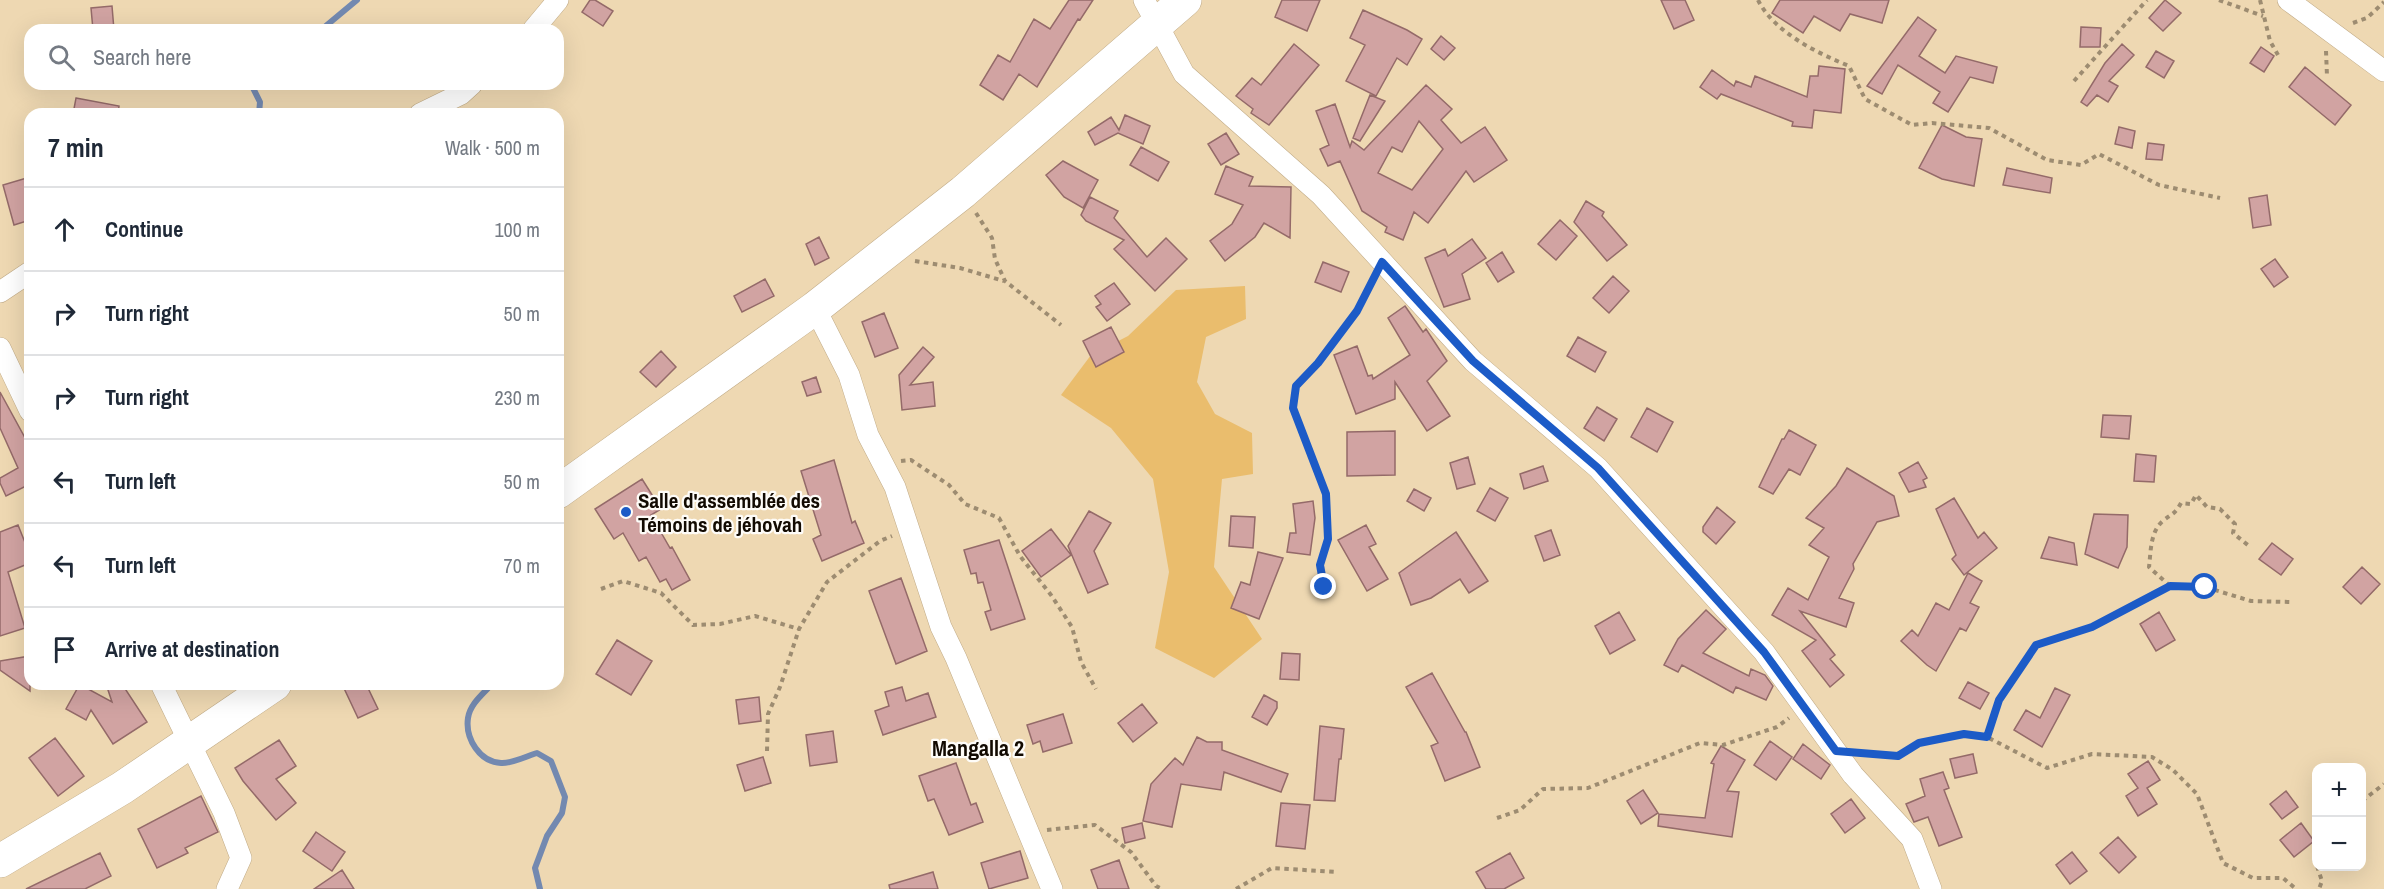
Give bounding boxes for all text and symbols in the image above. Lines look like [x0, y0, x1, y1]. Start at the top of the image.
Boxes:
search box [24, 24, 564, 90]
icon: search [45, 41, 78, 74]
text: Search here [93, 42, 191, 72]
text: 7 min [48, 130, 104, 165]
text: Walk · 500 m [445, 134, 540, 161]
icon: ahead [48, 213, 81, 246]
text: Continue [105, 214, 183, 244]
text: 100 m [494, 216, 540, 243]
icon: right [48, 297, 81, 330]
text: Turn right [105, 298, 189, 328]
text: 50 m [504, 300, 540, 327]
icon: right [48, 381, 81, 414]
text: Turn right [105, 382, 189, 412]
text: 230 m [494, 384, 540, 411]
icon: left [48, 465, 81, 498]
text: Turn left [105, 466, 176, 496]
text: 50 m [504, 468, 540, 495]
place label: Salle d'assemblée des Témoins de jéhovah [638, 486, 820, 539]
marker: Salle d'assemblée des Témoins de jéhovah [619, 505, 633, 519]
icon: left [48, 549, 81, 582]
text: Turn left [105, 550, 176, 580]
text: 70 m [504, 552, 540, 579]
route end [1310, 573, 1336, 599]
route start [2191, 573, 2217, 599]
icon: arrive [48, 633, 81, 666]
text: Arrive at destination [105, 634, 279, 664]
district label: Mangalla 2 [932, 733, 1024, 763]
map controls [2312, 763, 2366, 871]
button: + [2312, 763, 2366, 817]
button: − [2312, 817, 2366, 871]

